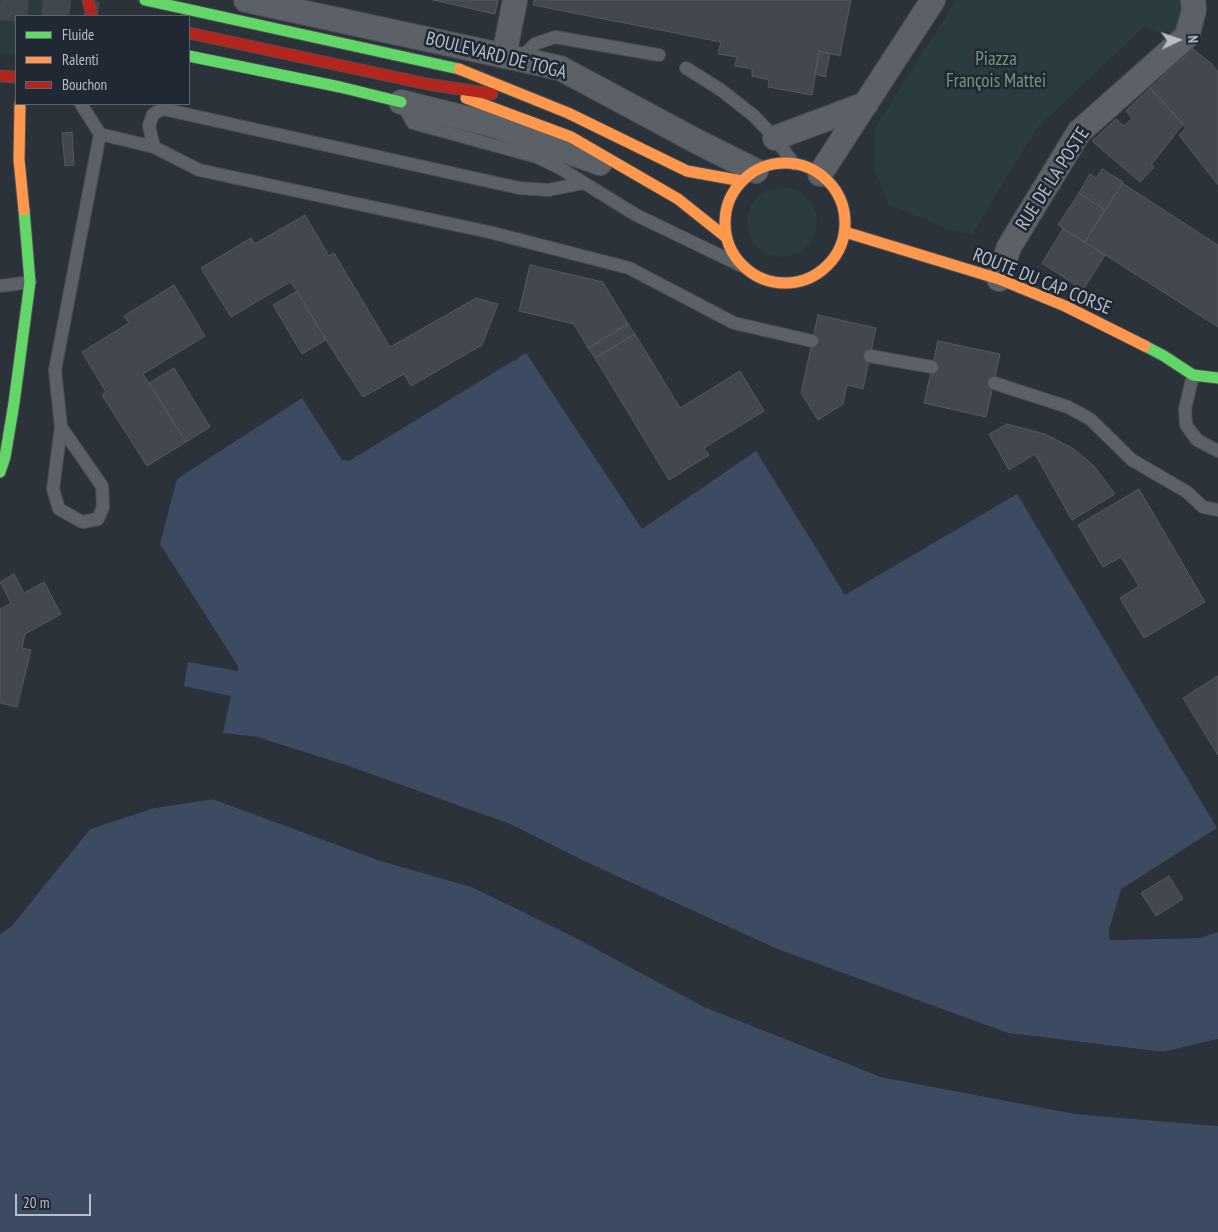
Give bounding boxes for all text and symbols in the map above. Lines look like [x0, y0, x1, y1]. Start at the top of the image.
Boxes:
legend [15, 15, 190, 105]
north arrow [1153, 15, 1203, 65]
text: Fluide [62, 25, 94, 44]
street label: BOULEVARD DE TOGA [423, 27, 569, 85]
text: N [1184, 35, 1202, 43]
park label: Piazza François Mattei [946, 49, 1046, 93]
text: Ralenti [62, 50, 99, 69]
text: Bouchon [62, 75, 107, 94]
street label: RUE DE LA POSTE [1011, 123, 1095, 235]
street label: ROUTE DU CAP CORSE [969, 244, 1115, 320]
scale bar [18, 1184, 94, 1216]
text: 20 m [23, 1193, 49, 1212]

